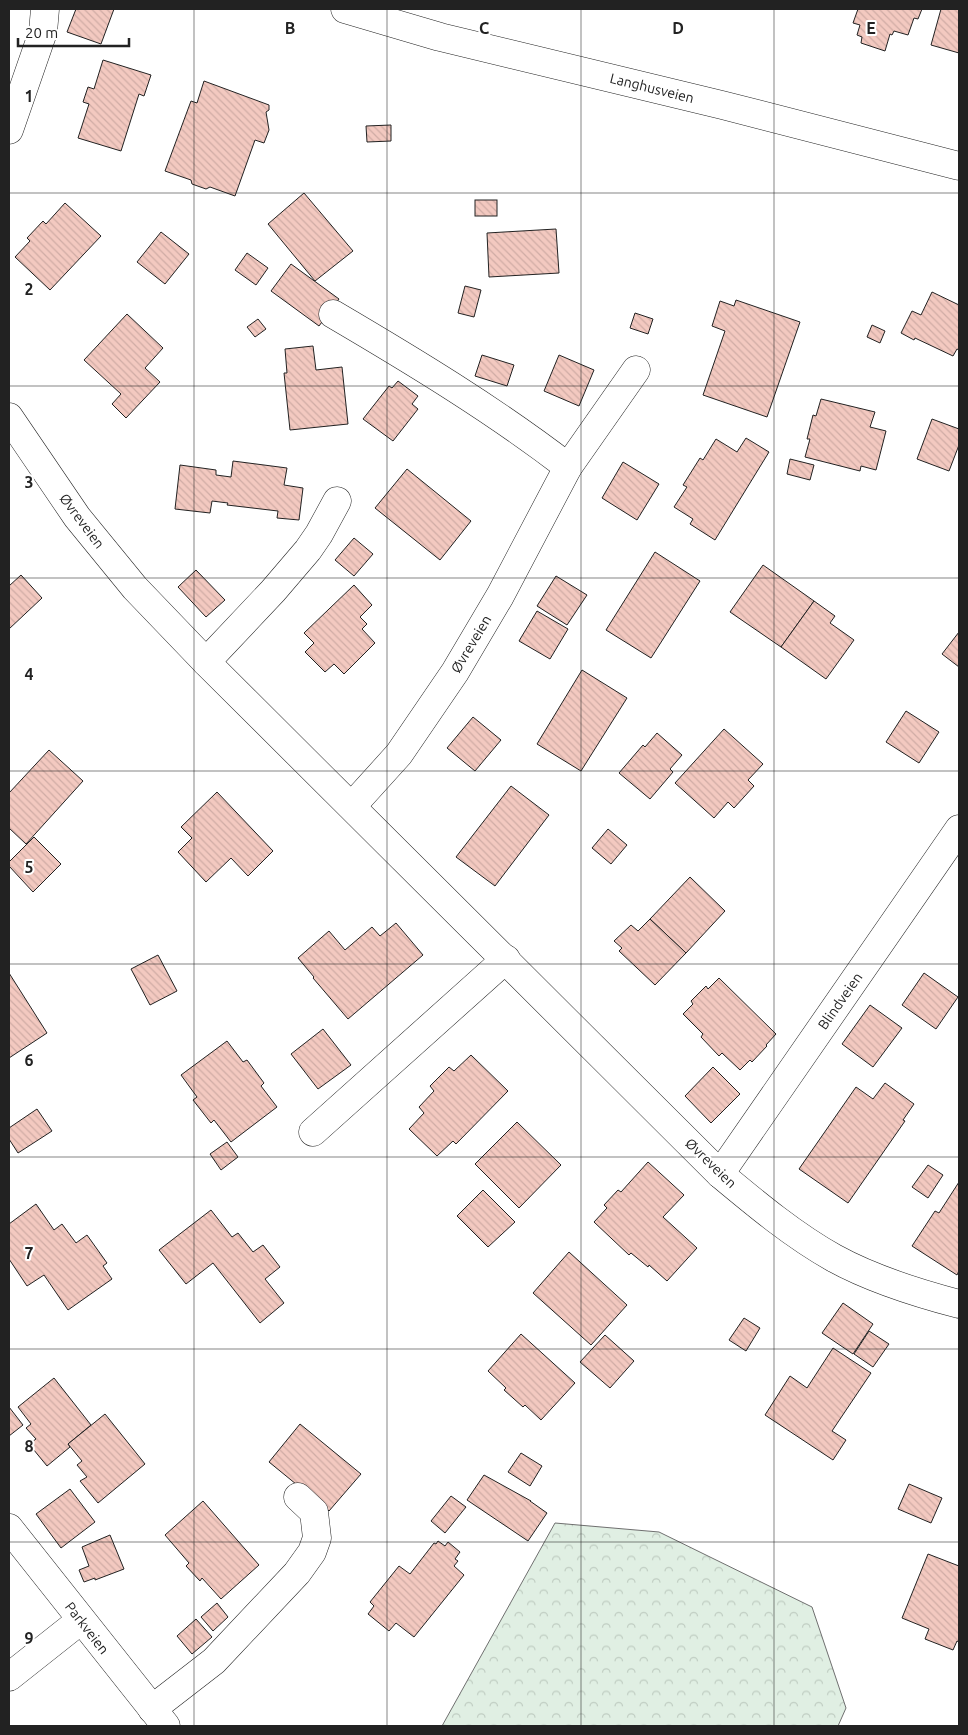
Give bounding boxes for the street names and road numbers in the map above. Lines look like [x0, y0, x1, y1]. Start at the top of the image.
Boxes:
street label: Langhusveien [608, 70, 696, 106]
street label: Øvreveien [56, 490, 108, 552]
street label: Øvreveien [448, 612, 494, 676]
street label: Blindveien [815, 969, 865, 1033]
street label: Øvreveien [682, 1135, 740, 1191]
street label: Parkveien [62, 1599, 112, 1657]

